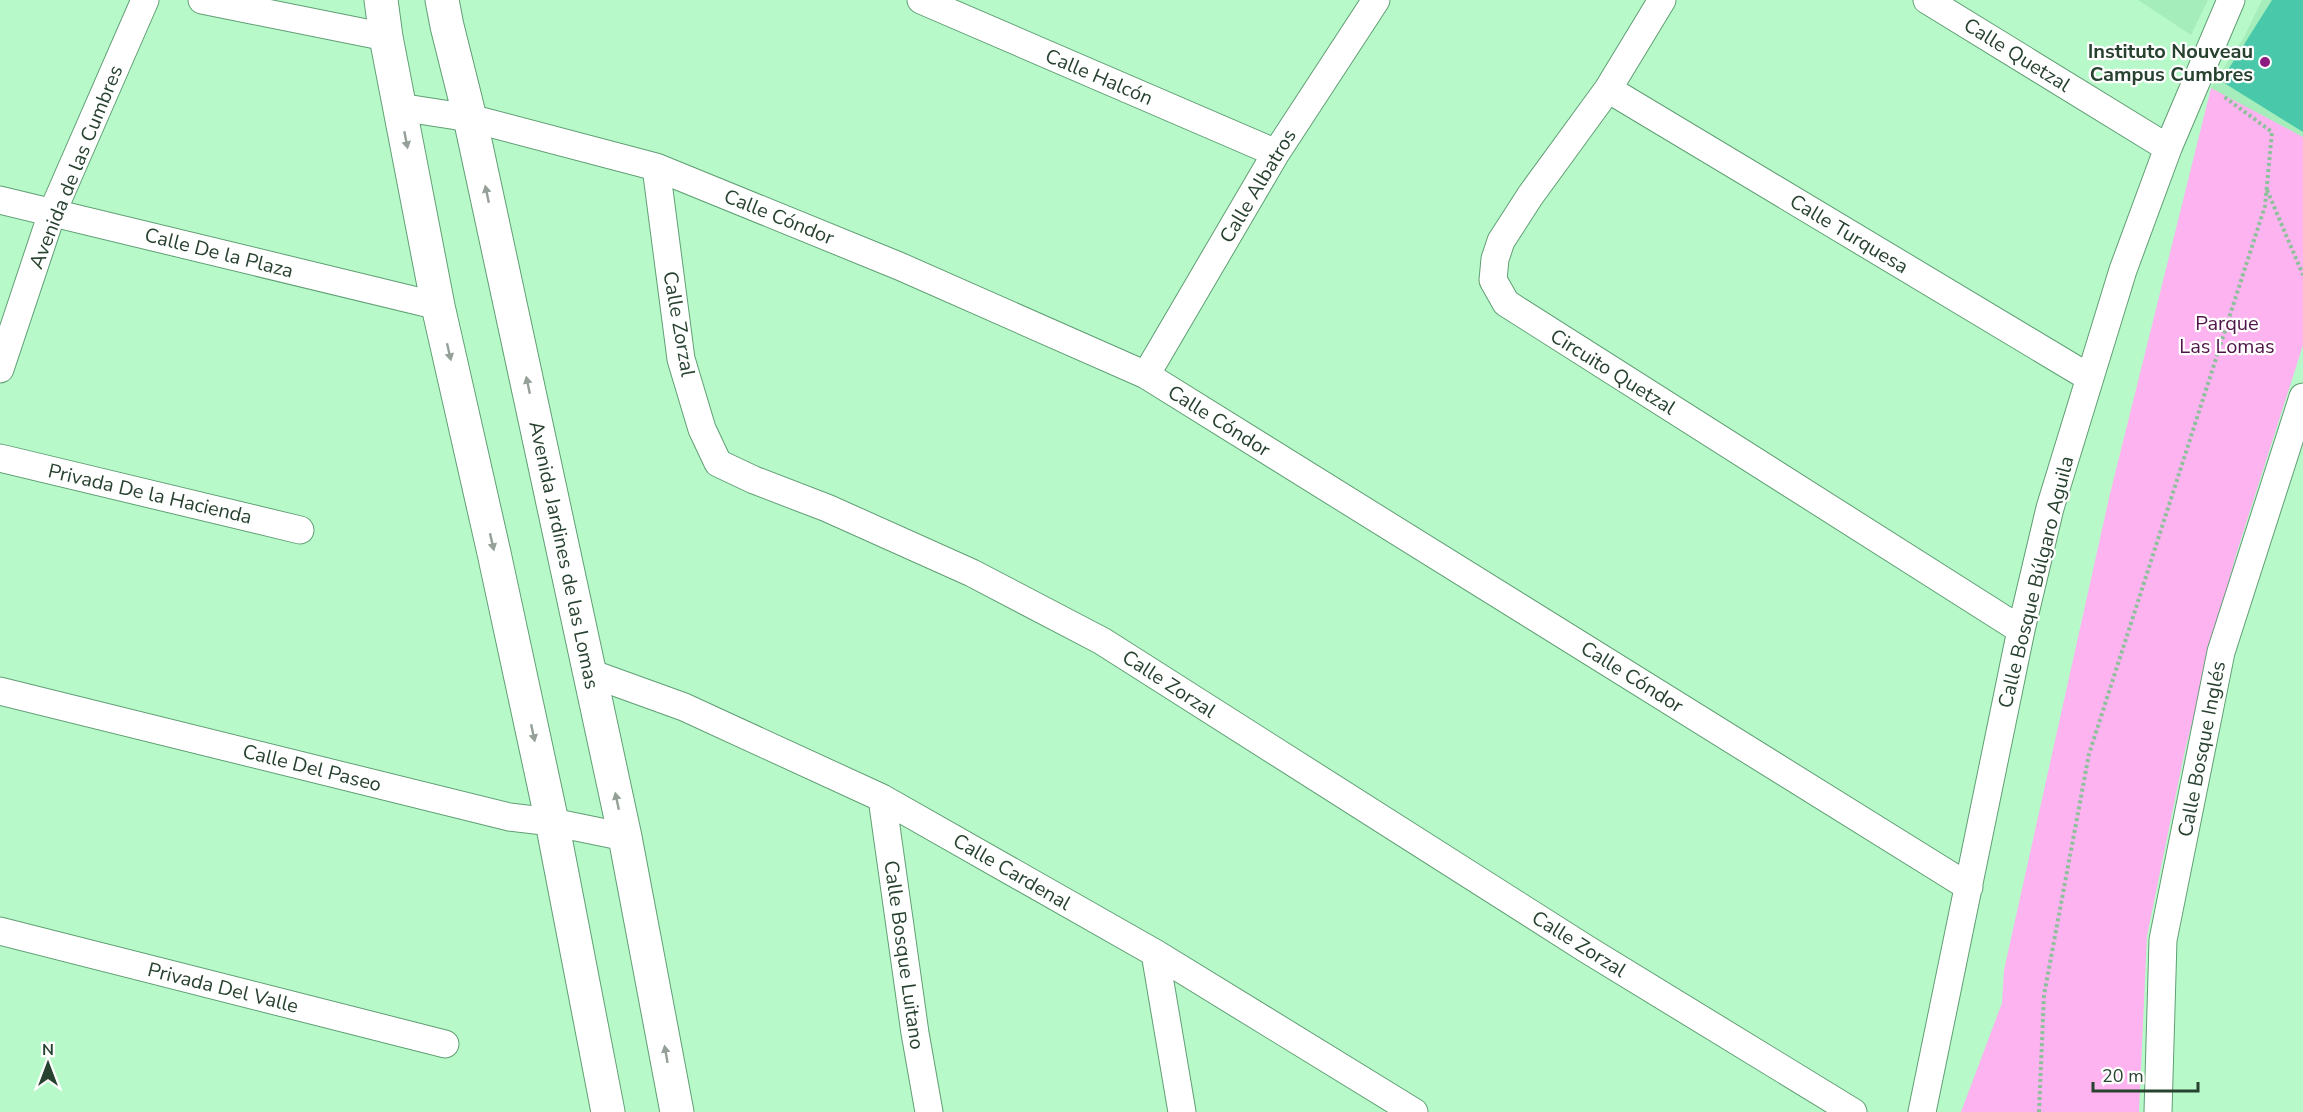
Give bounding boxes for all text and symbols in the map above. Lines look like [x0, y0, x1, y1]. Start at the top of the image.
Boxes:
street label: Calle Quetzal [1958, 11, 2076, 99]
place label: Instituto Nouveau Campus Cumbres [2088, 38, 2253, 88]
street label: Calle Halcón [1041, 42, 1157, 112]
marker: Instituto Nouveau Campus Cumbres [2258, 55, 2272, 69]
street label: Avenida de las Cumbres [23, 61, 129, 273]
street label: Calle Albatros [1213, 124, 1303, 248]
one-way arrow [402, 131, 411, 150]
street label: Calle Cóndor [720, 183, 838, 251]
one-way arrow [481, 185, 491, 203]
street label: Calle Turquesa [1785, 188, 1913, 280]
street label: Calle De la Plaza [142, 221, 296, 285]
street label: Calle Zorzal [656, 269, 702, 379]
park label: Parque Las Lomas [2179, 310, 2275, 360]
street label: Circuito Quetzal [1545, 323, 1681, 421]
one-way arrow [444, 343, 454, 361]
one-way arrow [522, 375, 532, 394]
street label: Calle Cóndor [1162, 379, 1276, 463]
street label: Avenida Jardines de las Lomas [522, 419, 606, 691]
street label: Calle Bosque Búlgaro Aguila [1992, 453, 2080, 711]
street label: Privada De la Hacienda [45, 457, 255, 531]
one-way arrow [487, 533, 497, 551]
street label: Calle Cóndor [1575, 635, 1689, 719]
street label: Calle Zorzal [1117, 644, 1221, 724]
street label: Calle Bosque Inglés [2172, 659, 2232, 839]
one-way arrow [528, 723, 538, 742]
street label: Calle Del Paseo [240, 738, 384, 798]
one-way arrow [612, 791, 621, 810]
street label: Calle Cardenal [948, 827, 1076, 917]
street label: Calle Bosque Luitano [877, 859, 931, 1051]
street label: Calle Zorzal [1527, 904, 1631, 984]
street label: Privada Del Valle [145, 956, 301, 1020]
north arrow [18, 1034, 78, 1094]
text: N [42, 1039, 54, 1061]
one-way arrow [661, 1045, 670, 1064]
scale bar [2093, 1055, 2198, 1093]
text: 20 m [2102, 1064, 2144, 1088]

